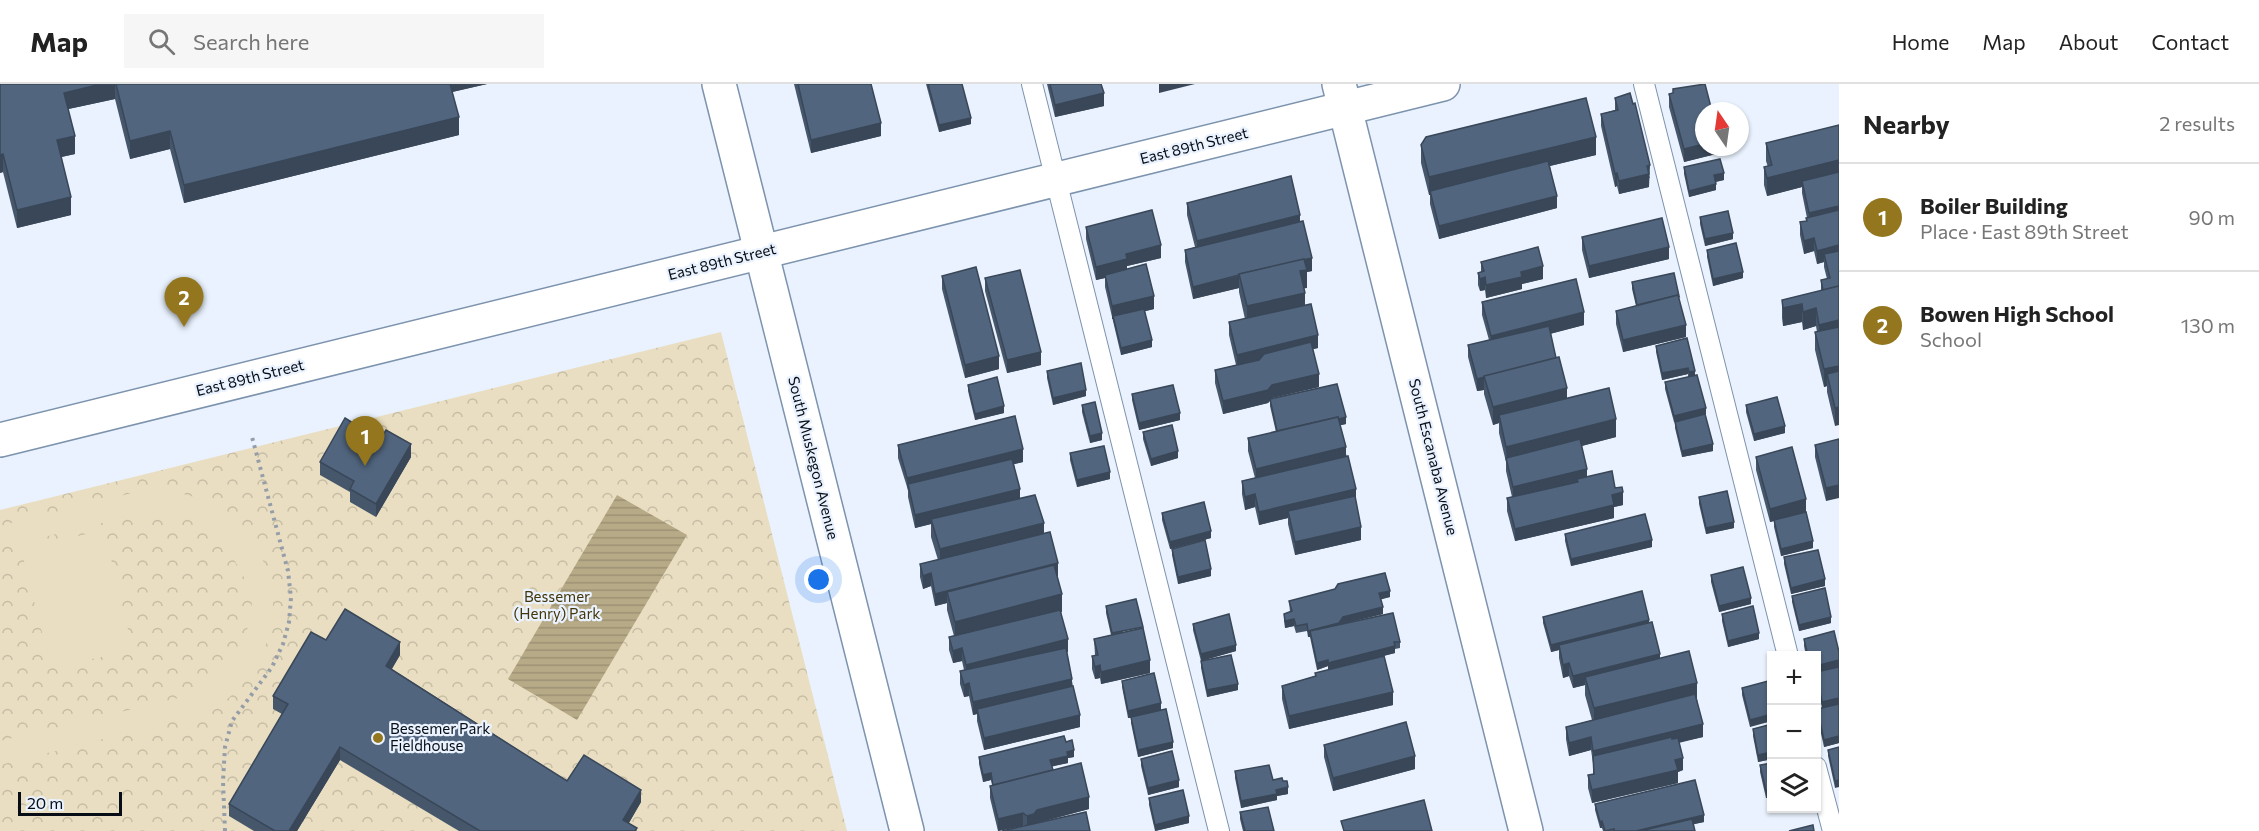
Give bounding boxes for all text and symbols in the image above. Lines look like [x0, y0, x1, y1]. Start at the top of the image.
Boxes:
search box [124, 14, 544, 68]
text: Map [30, 24, 88, 58]
icon: search [145, 25, 178, 58]
text: Search here [193, 28, 309, 55]
text: Home [1892, 29, 1949, 54]
text: Map [1982, 29, 2026, 54]
text: About [2059, 29, 2118, 54]
text: Contact [2151, 29, 2229, 54]
north arrow [1695, 102, 1749, 156]
text: Nearby [1863, 108, 1950, 139]
text: 2 results [2159, 111, 2235, 135]
street label: East 89th Street [1138, 123, 1250, 167]
text: Boiler Building [1920, 192, 2068, 219]
text: 1 [1878, 205, 1887, 229]
text: 90 m [2189, 205, 2235, 229]
text: Place · East 89th Street [1920, 219, 2129, 243]
street label: East 89th Street [666, 239, 778, 283]
pin: 2 [164, 278, 204, 327]
text: Bowen High School [1920, 300, 2114, 327]
text: 2 [1877, 313, 1888, 337]
text: 130 m [2181, 313, 2235, 337]
text: School [1920, 327, 1982, 351]
street label: East 89th Street [194, 355, 306, 399]
street label: South Muskegon Avenue [785, 374, 843, 541]
street label: South Escanaba Avenue [1406, 377, 1462, 537]
pin: 1 [346, 416, 385, 466]
your location [804, 565, 833, 594]
park label: Bessemer (Henry) Park [513, 587, 601, 622]
map controls [1767, 651, 1821, 813]
button: + [1767, 651, 1821, 705]
button: − [1767, 705, 1821, 759]
place label: Bessemer Park Fieldhouse [390, 719, 490, 754]
marker: Bessemer Park Fieldhouse [371, 731, 385, 745]
button: layers [1767, 759, 1821, 813]
scale bar [18, 789, 122, 816]
text: 20 m [27, 793, 63, 812]

